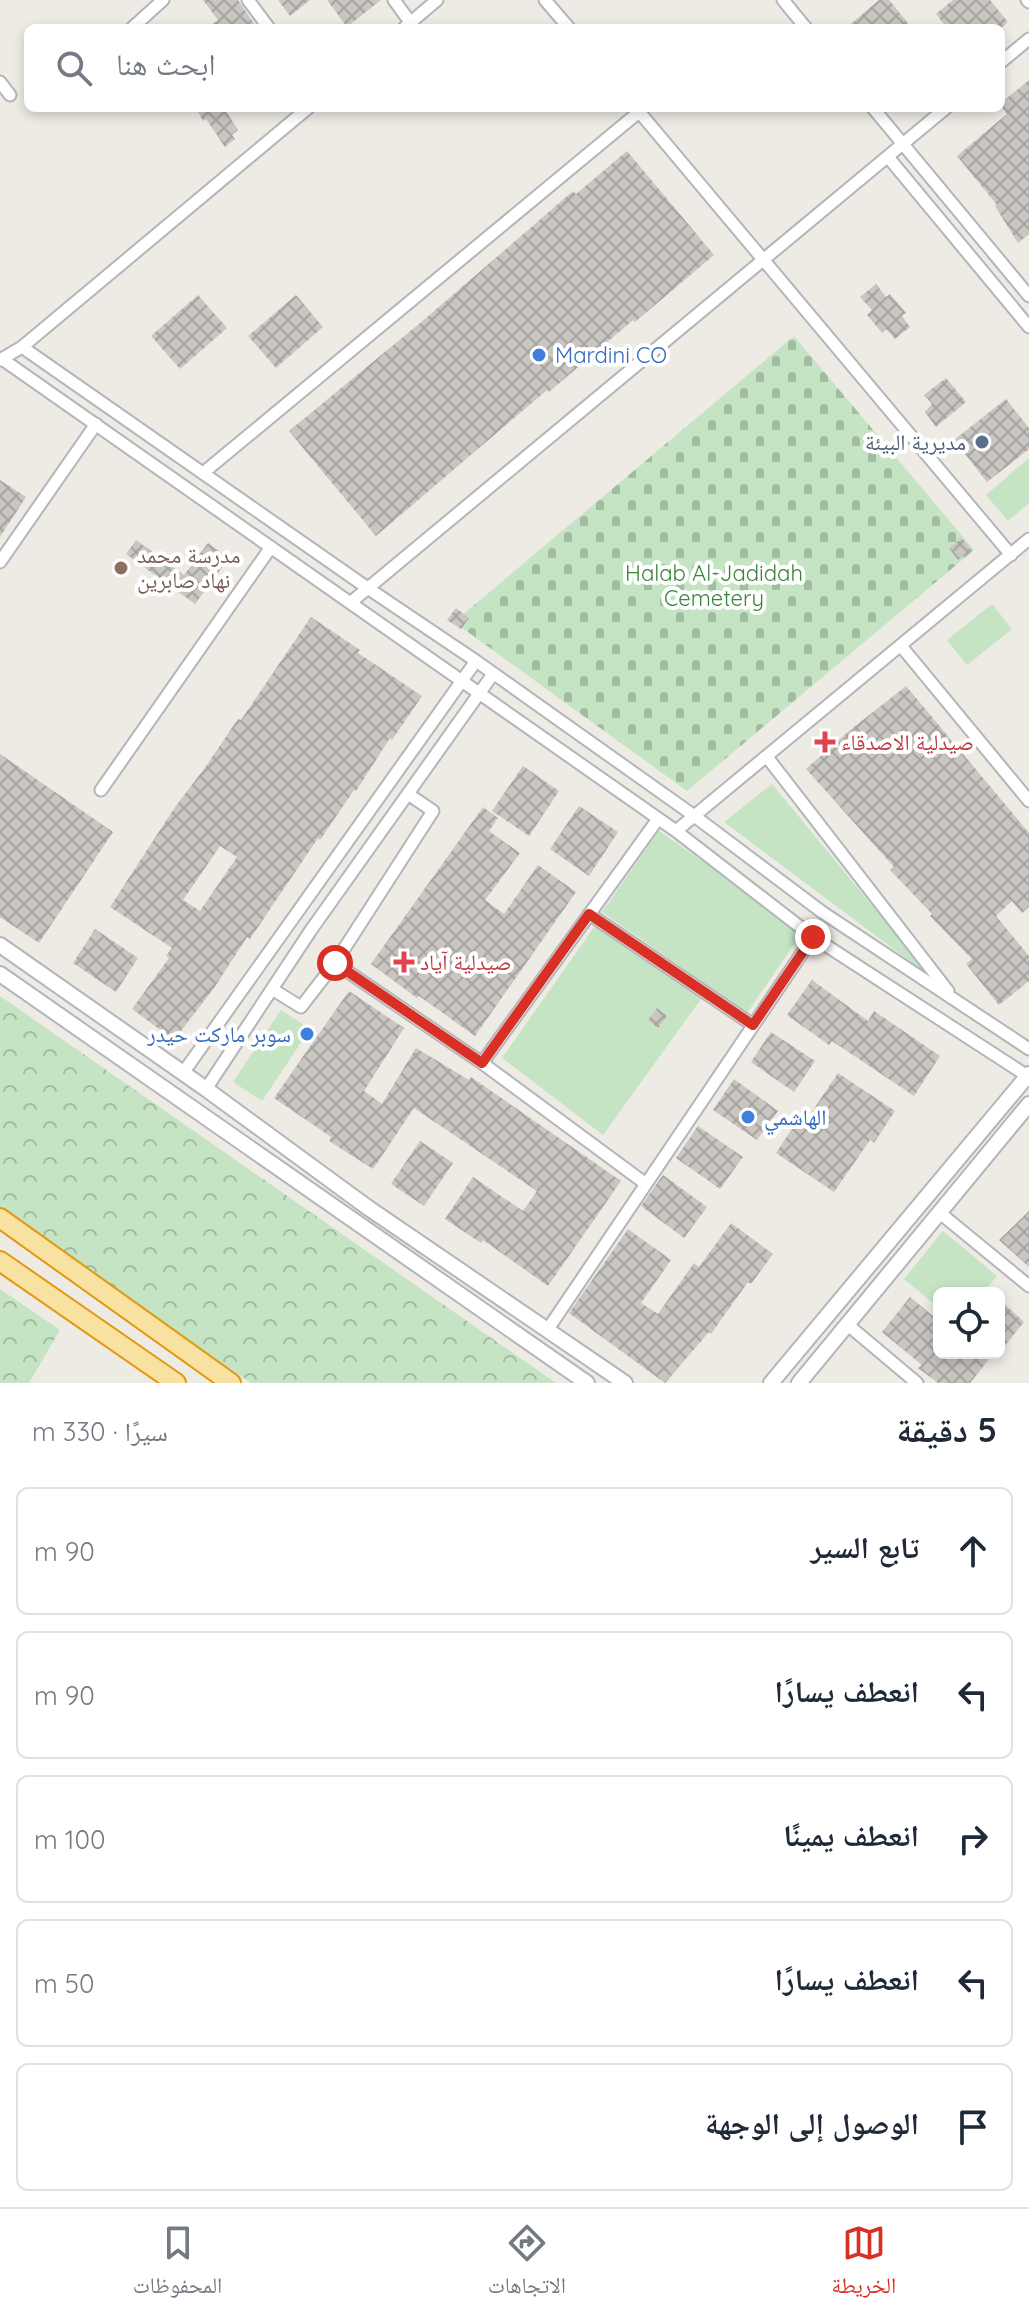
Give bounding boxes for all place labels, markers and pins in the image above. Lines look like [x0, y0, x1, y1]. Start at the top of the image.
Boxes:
place label: Mardini CO [555, 341, 667, 369]
marker: Mardini CO [530, 346, 548, 364]
place label: مديرية البيئة [865, 428, 966, 456]
marker: مديرية البيئة [973, 433, 991, 451]
place label: مدرسة محمد نهاد صابرين [137, 541, 241, 594]
marker: مدرسة محمد نهاد صابرين [112, 559, 130, 577]
place label: صيدلية الاصدقاء [841, 728, 974, 756]
marker: صيدلية الاصدقاء [816, 733, 834, 751]
place label: صيدلية آياد [420, 948, 512, 976]
marker: صيدلية آياد [395, 953, 413, 971]
place label: سوبر ماركت حيدر [146, 1020, 291, 1048]
marker: سوبر ماركت حيدر [298, 1025, 316, 1043]
place label: الهاشمي [764, 1103, 827, 1135]
marker: الهاشمي [739, 1108, 757, 1126]

